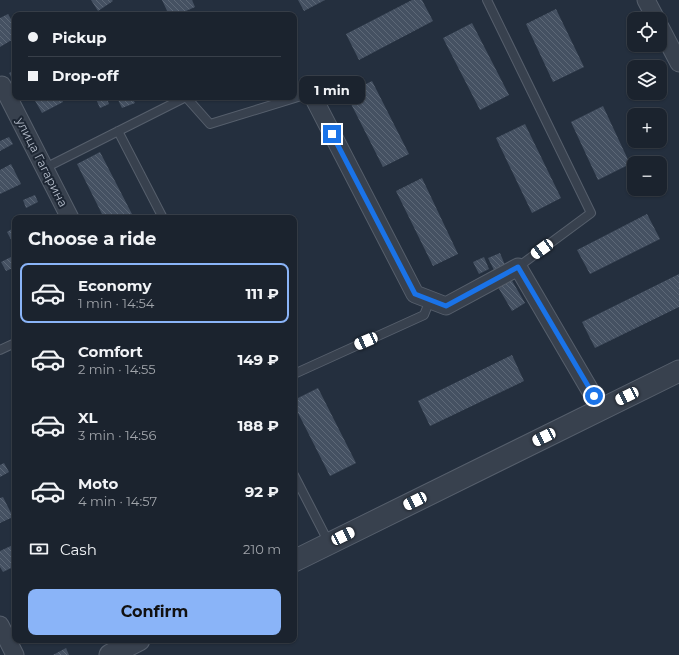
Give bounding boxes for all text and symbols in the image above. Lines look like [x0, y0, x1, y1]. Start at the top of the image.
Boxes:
map controls [627, 12, 667, 196]
button: locate [627, 12, 667, 52]
text: Pickup [52, 28, 107, 47]
button: layers [627, 60, 667, 100]
text: Drop-off [52, 66, 119, 85]
callout: 1 min [299, 76, 365, 104]
text: 1 min [314, 82, 350, 98]
button: + [627, 108, 667, 148]
street label: улица Гагарина [13, 114, 71, 209]
route end [323, 125, 341, 143]
button: − [627, 156, 667, 196]
text: Choose a ride [28, 228, 156, 250]
car [529, 237, 555, 261]
icon: car [30, 275, 66, 311]
text: Economy [78, 276, 151, 295]
text: 111 ₽ [245, 284, 279, 303]
text: 1 min · 14:54 [78, 295, 154, 311]
car [353, 331, 379, 351]
icon: car [30, 341, 66, 377]
text: Comfort [78, 342, 143, 361]
text: 149 ₽ [237, 350, 279, 369]
text: 2 min · 14:55 [78, 361, 156, 377]
car [614, 385, 640, 407]
route start [585, 387, 603, 405]
icon: car [30, 407, 66, 443]
text: XL [78, 408, 97, 427]
text: 188 ₽ [237, 416, 279, 435]
car [531, 426, 557, 448]
text: 3 min · 14:56 [78, 427, 156, 443]
icon: car [30, 473, 66, 509]
text: Moto [78, 474, 118, 493]
text: 92 ₽ [245, 482, 279, 501]
car [402, 490, 428, 512]
text: 4 min · 14:57 [78, 493, 157, 509]
car [330, 525, 356, 547]
icon: cash [28, 538, 50, 560]
text: Cash [60, 540, 97, 559]
text: 210 m [243, 541, 281, 557]
button: Confirm [28, 589, 281, 635]

